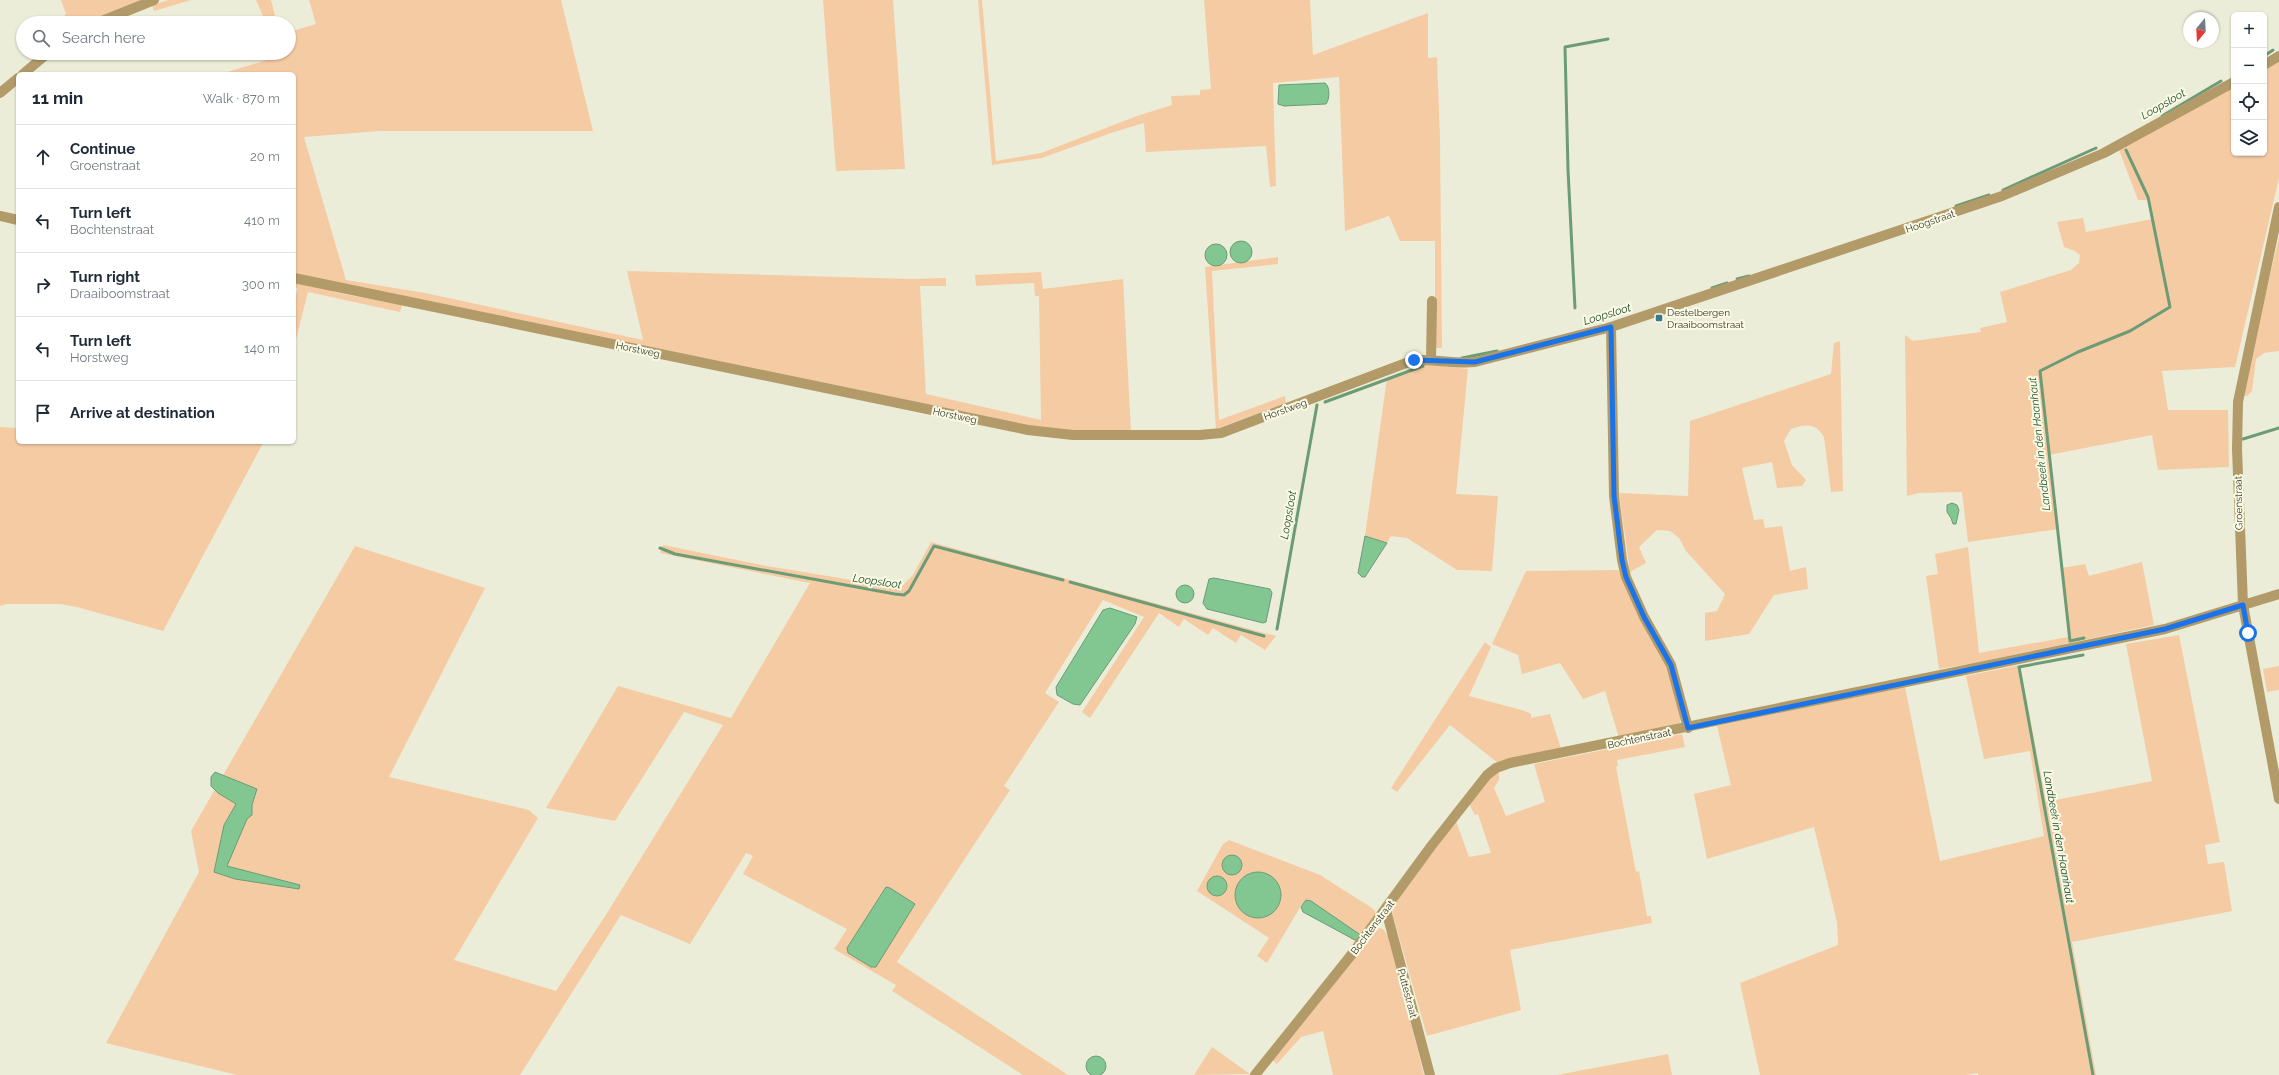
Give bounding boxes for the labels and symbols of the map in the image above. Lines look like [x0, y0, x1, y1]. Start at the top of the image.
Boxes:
north arrow [2183, 12, 2219, 48]
water label: Loopsloot [2139, 86, 2188, 122]
street label: Hoogstraat [1904, 208, 1957, 235]
water label: Loopsloot [1582, 301, 1633, 328]
place label: Destelbergen Draaiboomstraat [1667, 307, 1745, 330]
marker: Destelbergen Draaiboomstraat [1654, 313, 1664, 323]
street label: Horstweg [615, 339, 661, 360]
route end [1405, 351, 1423, 369]
water label: Landbeek in den Haanhaut [2026, 376, 2053, 511]
street label: Horstweg [1262, 397, 1308, 422]
street label: Horstweg [932, 405, 978, 426]
street label: Groenstraat [2233, 475, 2244, 530]
water label: Loopsloot [1278, 489, 1299, 540]
water label: Loopsloot [852, 572, 903, 591]
route start [2239, 624, 2257, 642]
street label: Bochtenstraat [1606, 726, 1673, 751]
water label: Landbeek in den Haanhaut [2040, 770, 2077, 905]
street label: Bochtenstraat [1349, 898, 1397, 956]
street label: Puttestraat [1396, 967, 1420, 1020]

